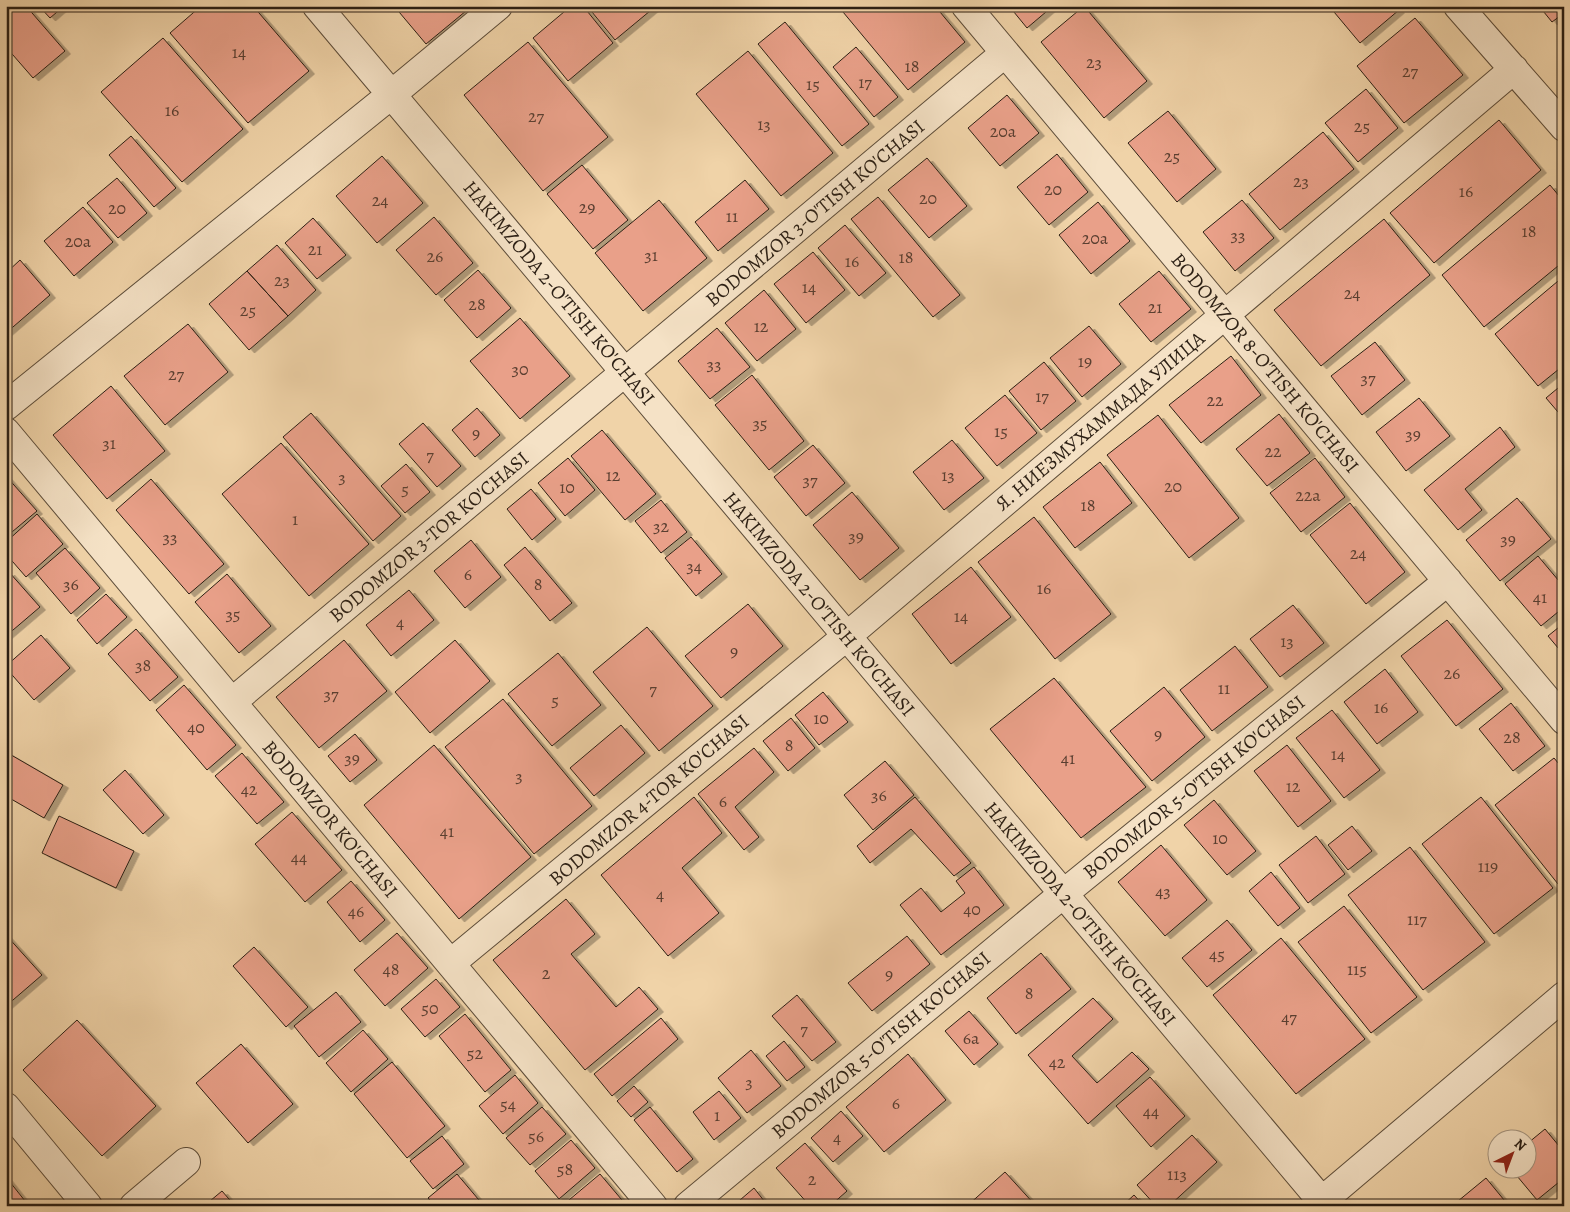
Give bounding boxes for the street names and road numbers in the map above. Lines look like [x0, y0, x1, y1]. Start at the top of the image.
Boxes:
street label: BODOMZOR 3-O'TISH KO'CHASI [700, 113, 930, 313]
street label: HAKIMZODA 2-O'TISH KO'CHASI [457, 175, 661, 411]
street label: BODOMZOR 8-O'TISH KO'CHASI [1165, 247, 1365, 479]
street label: Я. НИЕЗМУХАММАДА УЛИЦА [989, 325, 1211, 517]
street label: BODOMZOR 3-TOR KO'CHASI [323, 445, 535, 629]
street label: HAKIMZODA 2-O'TISH KO'CHASI [717, 486, 921, 722]
street label: BODOMZOR 5-O'TISH KO'CHASI [1077, 689, 1311, 885]
street label: BODOMZOR 4-TOR KO'CHASI [543, 708, 755, 892]
street label: BODOMZOR KO'CHASI [256, 735, 404, 903]
street label: HAKIMZODA 2-O'TISH KO'CHASI [978, 796, 1182, 1032]
street label: BODOMZOR 5-O'TISH KO'CHASI [766, 945, 996, 1145]

